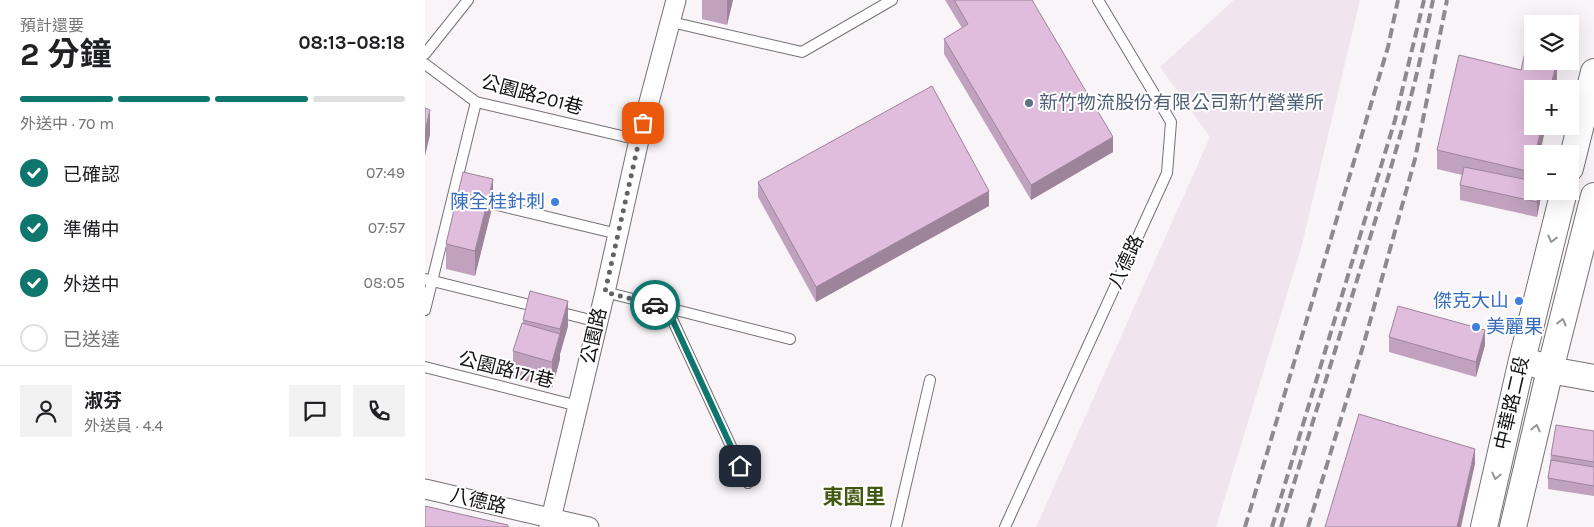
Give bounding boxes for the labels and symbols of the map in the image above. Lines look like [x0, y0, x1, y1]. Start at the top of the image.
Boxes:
street label: 公園路201巷 [479, 71, 585, 119]
place label: 新竹物流股份有限公司新竹營業所 [1039, 92, 1324, 114]
marker: 新竹物流股份有限公司新竹營業所 [1023, 97, 1035, 109]
pin [622, 102, 664, 144]
place label: 陳全桂針刺 [450, 191, 545, 213]
marker: 陳全桂針刺 [549, 196, 561, 208]
street label: 八德路 [1104, 232, 1148, 292]
one-way arrow [1547, 234, 1558, 243]
courier [630, 280, 680, 330]
place label: 傑克大山 [1433, 290, 1509, 312]
marker: 傑克大山 [1513, 295, 1525, 307]
street label: 公園路 [577, 306, 611, 366]
place label: 美麗果 [1486, 316, 1543, 338]
one-way arrow [1556, 318, 1567, 327]
marker: 美麗果 [1470, 321, 1482, 333]
street label: 公園路171巷 [456, 348, 556, 392]
street label: 中華路二段 [1491, 354, 1533, 452]
one-way arrow [1530, 424, 1541, 433]
pin [719, 445, 761, 487]
one-way arrow [1491, 472, 1502, 481]
street label: 八德路 [448, 484, 508, 518]
district label: 東園里 [823, 485, 886, 509]

